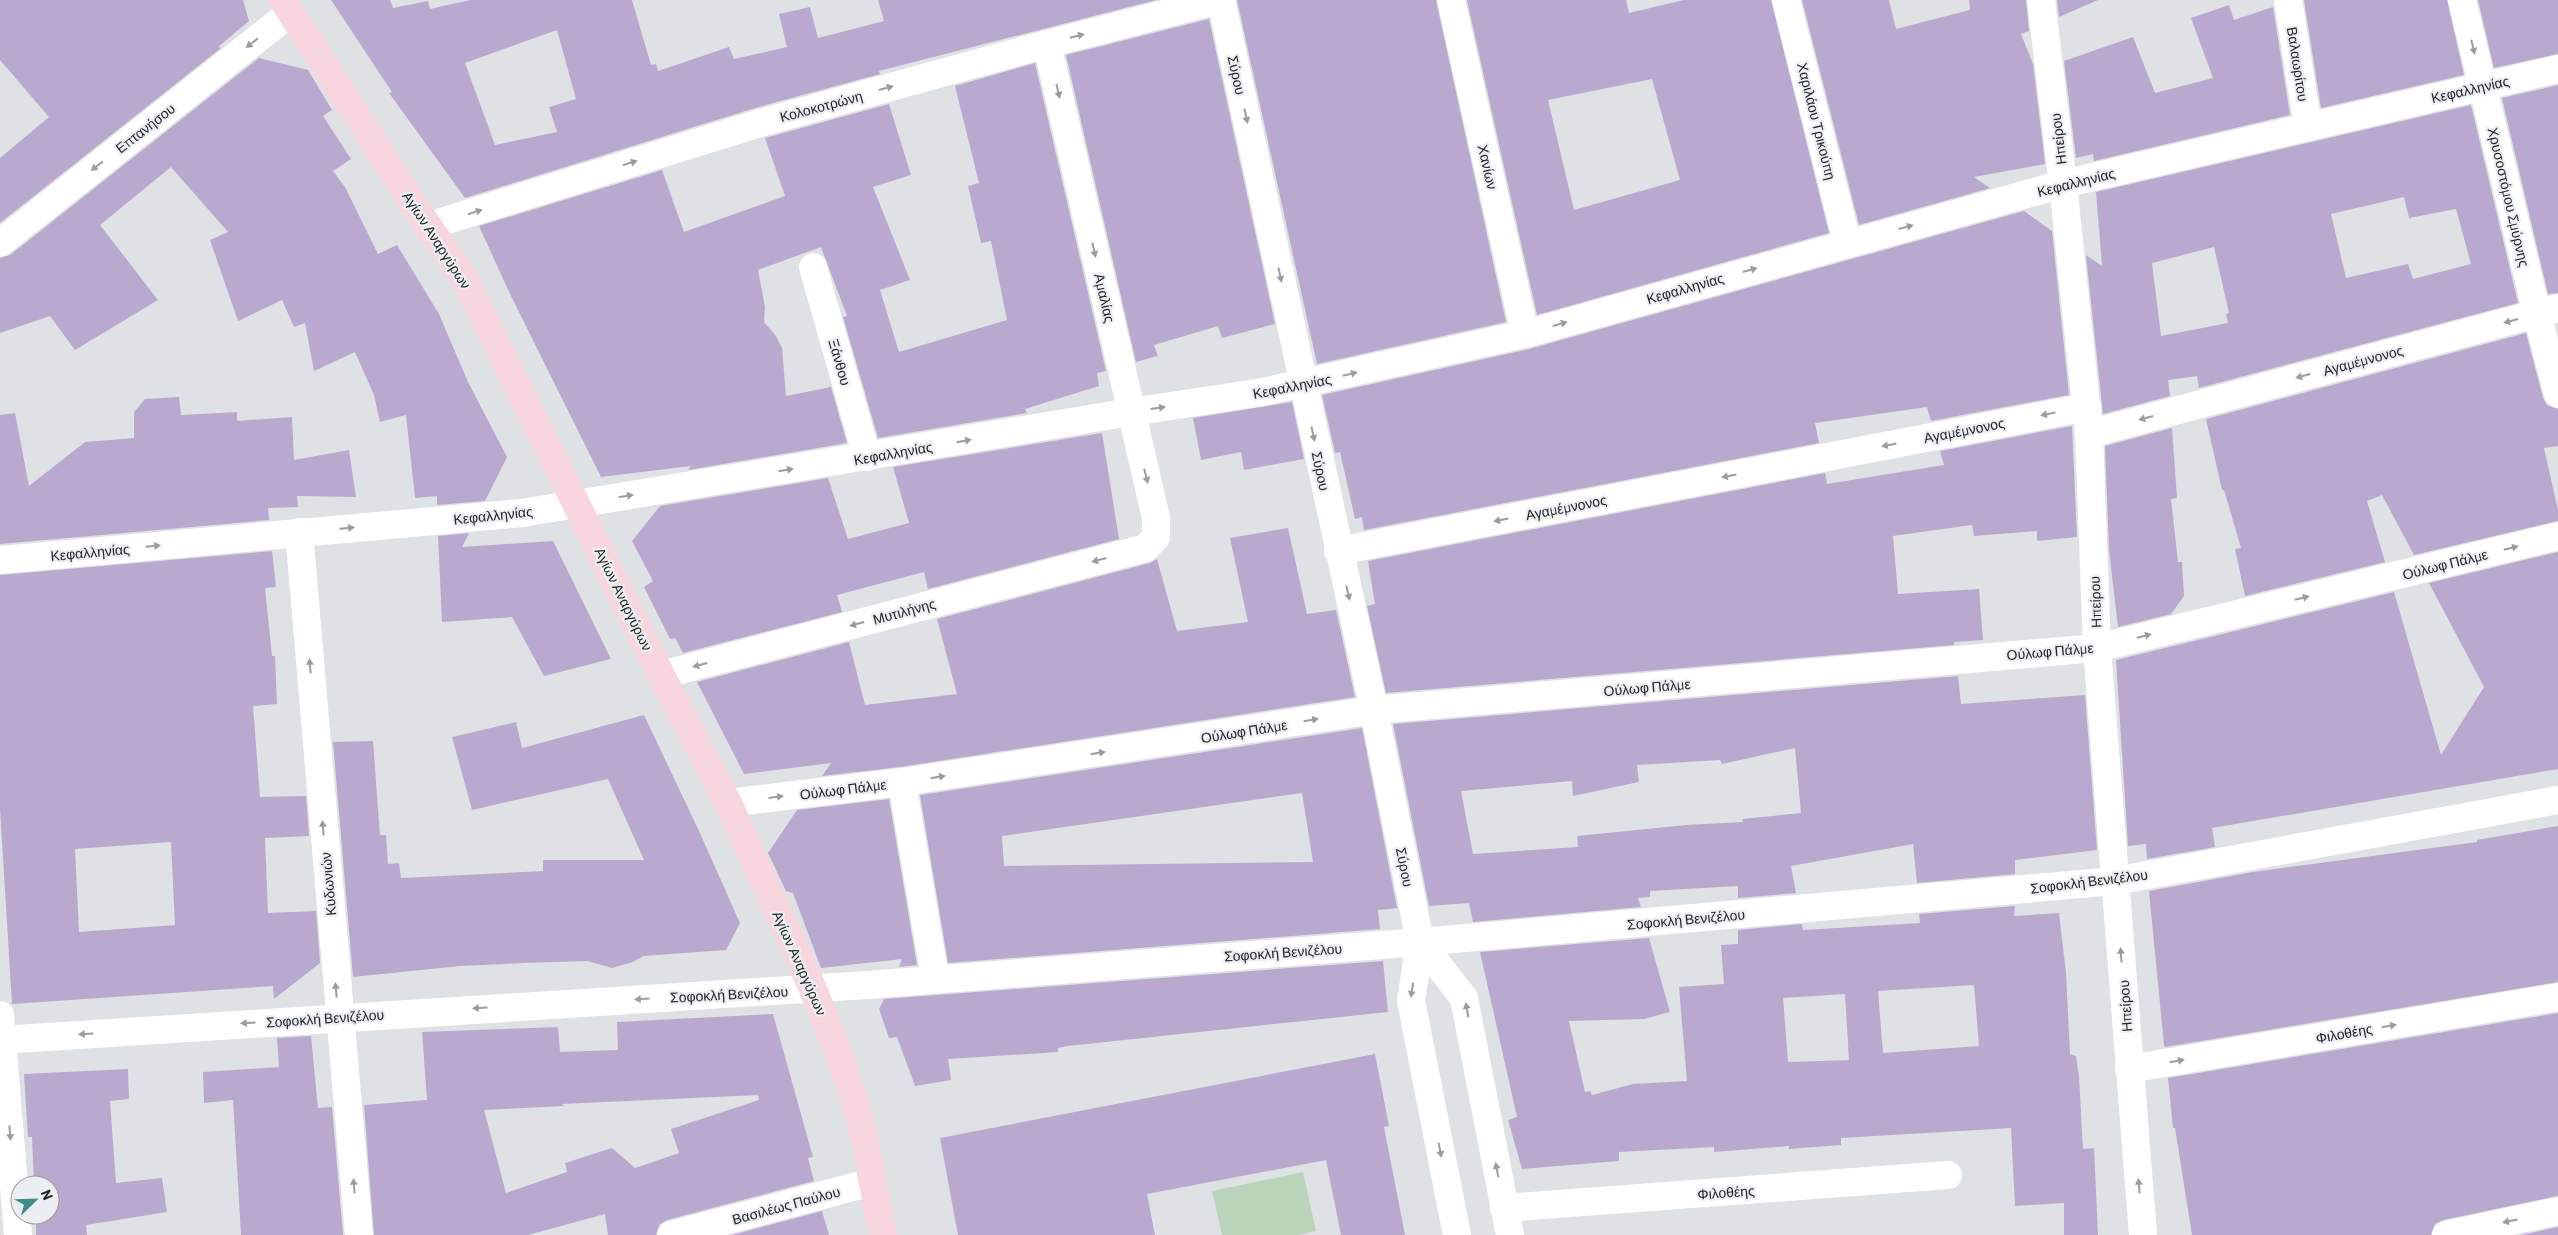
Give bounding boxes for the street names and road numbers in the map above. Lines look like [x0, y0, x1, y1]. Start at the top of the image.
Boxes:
street label: Βαλαωρίτου [2284, 26, 2312, 102]
street label: Σύρου [1225, 54, 1249, 96]
street label: Χαριλάου Τρικούπη [1794, 61, 1840, 181]
street label: Κεφαλληνίας [2429, 72, 2511, 106]
street label: Κολοκοτρώνη [778, 87, 864, 125]
street label: Επτανήσου [112, 100, 178, 156]
street label: Ηπείρου [2046, 112, 2070, 166]
street label: Χρυσοστόμου Σμύρνης [2485, 126, 2533, 269]
street label: Χανίων [1475, 143, 1501, 191]
street label: Κεφαλληνίας [2035, 164, 2117, 200]
street label: Αγίων Αναργύρων [399, 188, 475, 292]
street label: Κεφαλληνίας [1644, 269, 1726, 307]
street label: Αμαλίας [1091, 272, 1119, 325]
street label: Ξάνθου [825, 337, 855, 387]
street label: Αγαμέμνονος [2321, 341, 2405, 379]
street label: Κεφαλληνίας [1251, 370, 1333, 402]
street label: Αγαμέμνονος [1922, 414, 2006, 446]
street label: Κεφαλληνίας [852, 438, 934, 468]
street label: Σύρου [1309, 450, 1333, 492]
street label: Αγαμέμνονος [1524, 491, 1608, 523]
street label: Κεφαλληνίας [453, 502, 534, 528]
street label: Κεφαλληνίας [50, 540, 131, 564]
street label: Αγίων Αναργύρων [592, 545, 656, 653]
street label: Ούλωφ Πάλμε [2401, 545, 2489, 583]
street label: Ηπείρου [2086, 576, 2104, 628]
street label: Μυτιλήνης [871, 594, 937, 628]
street label: Ούλωφ Πάλμε [2006, 639, 2094, 663]
street label: Ούλωφ Πάλμε [1603, 675, 1691, 699]
street label: Ούλωφ Πάλμε [1200, 716, 1288, 746]
street label: Ούλωφ Πάλμε [799, 775, 887, 803]
street label: Σύρου [1393, 846, 1417, 888]
street label: Κυδωνιών [317, 851, 339, 917]
street label: Σοφοκλή Βενιζέλου [2029, 865, 2149, 897]
street label: Σοφοκλή Βενιζέλου [1626, 905, 1746, 933]
street label: Αγίων Αναργύρων [769, 908, 831, 1018]
street label: Σοφοκλή Βενιζέλου [1223, 939, 1343, 965]
street label: Ηπείρου [2115, 980, 2135, 1032]
street label: Σοφοκλή Βενιζέλου [670, 982, 788, 1006]
street label: Σοφοκλή Βενιζέλου [265, 1005, 385, 1031]
street label: Φιλοθέης [2314, 1020, 2374, 1046]
street label: Βασιλέως Παύλου [730, 1182, 842, 1228]
street label: Φιλοθέης [1697, 1182, 1755, 1202]

